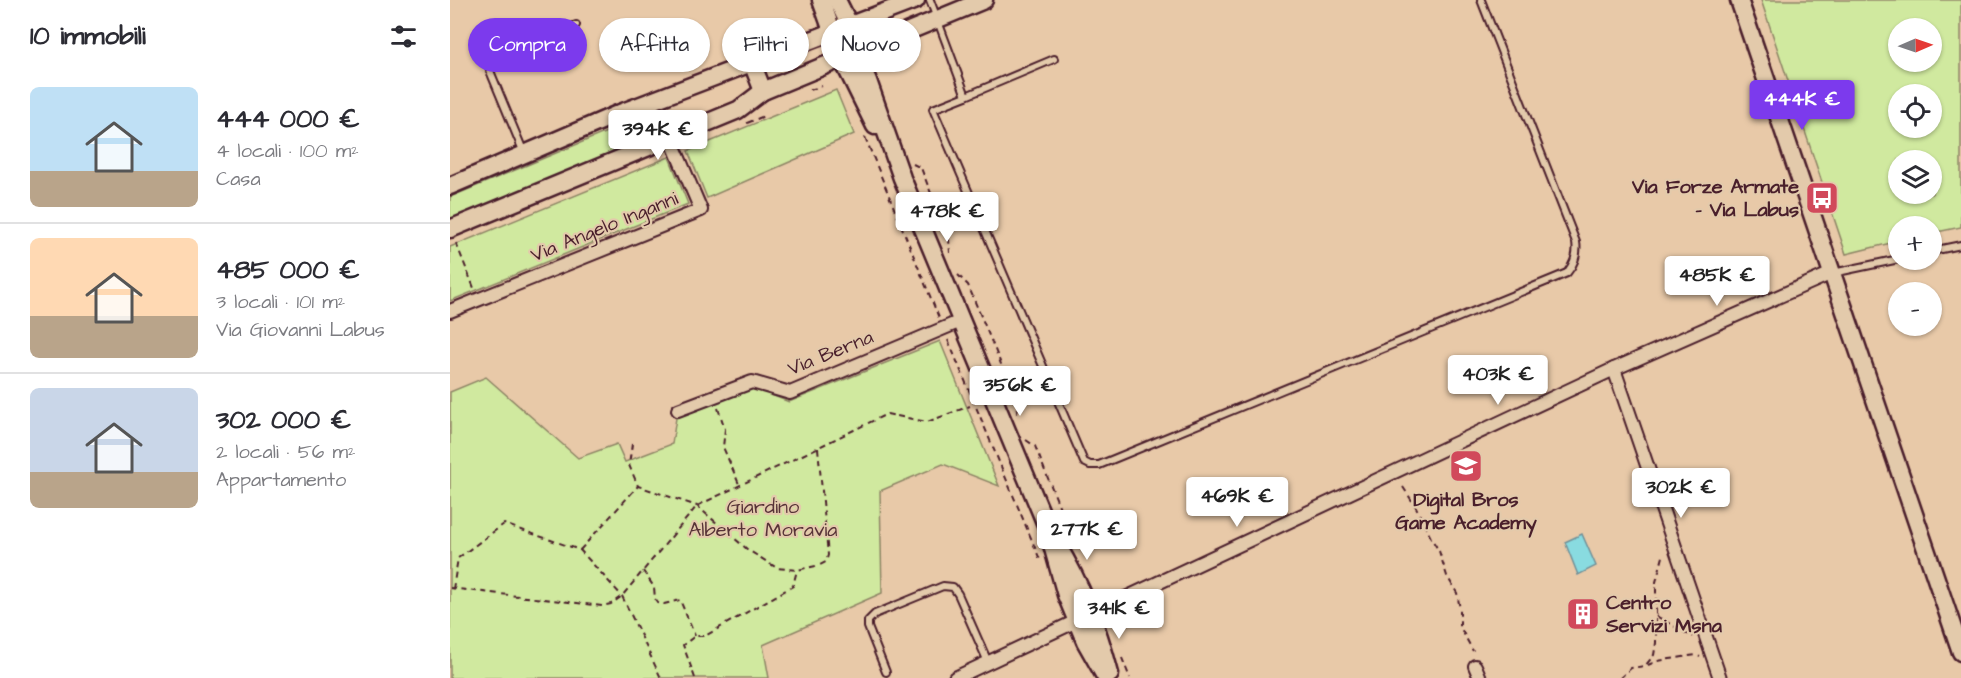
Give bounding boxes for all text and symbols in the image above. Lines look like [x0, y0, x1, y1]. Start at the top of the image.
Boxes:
text: 10 immobili [30, 18, 146, 54]
chip: Compra [468, 18, 587, 72]
chip: Affitta [599, 18, 710, 72]
chip: Filtri [722, 18, 809, 72]
chip: Nuovo [821, 18, 921, 72]
north arrow [1888, 18, 1942, 72]
map controls [1888, 18, 1942, 336]
icon: filters [387, 20, 420, 53]
pin: 444K € [1753, 80, 1851, 131]
button: locate [1888, 84, 1942, 138]
text: 444K € [1764, 85, 1840, 113]
text: 444 000 € [216, 101, 360, 137]
pin: 394K € [609, 110, 707, 161]
icon: home [78, 111, 150, 183]
text: 394K € [622, 115, 694, 143]
text: 4 locali · 100 m² [216, 137, 359, 165]
button: layers [1888, 150, 1942, 204]
text: Casa [216, 165, 261, 193]
place label: Via Forze Armate - Via Labus [1631, 173, 1799, 224]
bus stop icon: Via Forze Armate - Via Labus [1804, 180, 1840, 216]
street label: Via Angelo Inganni [527, 185, 683, 270]
pin: 478K € [898, 192, 996, 243]
text: 478K € [910, 197, 984, 225]
button: + [1888, 216, 1942, 270]
text: 485 000 € [216, 252, 360, 288]
pin: 485K € [1668, 256, 1766, 307]
text: 485K € [1679, 261, 1755, 289]
icon: home [78, 262, 150, 334]
button: − [1888, 282, 1942, 336]
text: 3 locali · 101 m² [216, 288, 345, 316]
text: Via Giovanni Labus [216, 316, 385, 344]
street label: Via Berna [783, 323, 877, 383]
pin: 403K € [1449, 355, 1547, 406]
text: 403K € [1462, 360, 1534, 388]
pin: 356K € [971, 366, 1069, 417]
text: 356K € [984, 371, 1056, 399]
text: 302 000 € [216, 402, 351, 438]
icon: home [78, 412, 150, 484]
text: 2 locali · 56 m² [216, 438, 355, 466]
school or university icon: Digital Bros Game Academy [1448, 448, 1484, 484]
text: Appartamento [216, 466, 346, 494]
pin: 302K € [1632, 468, 1730, 519]
text: 302K € [1646, 473, 1716, 501]
pin: 469K € [1188, 477, 1286, 528]
text: 469K € [1200, 482, 1274, 510]
place label: Digital Bros Game Academy [1395, 486, 1537, 538]
park label: Giardino Alberto Moravia [689, 493, 837, 544]
pin: 277K € [1038, 510, 1136, 561]
text: 277K € [1051, 515, 1123, 543]
pin: 341K € [1070, 589, 1168, 640]
place label: Centro Servizi Msna [1605, 589, 1723, 640]
text: 341K € [1088, 594, 1150, 622]
building icon: Centro Servizi Msna [1565, 596, 1601, 632]

